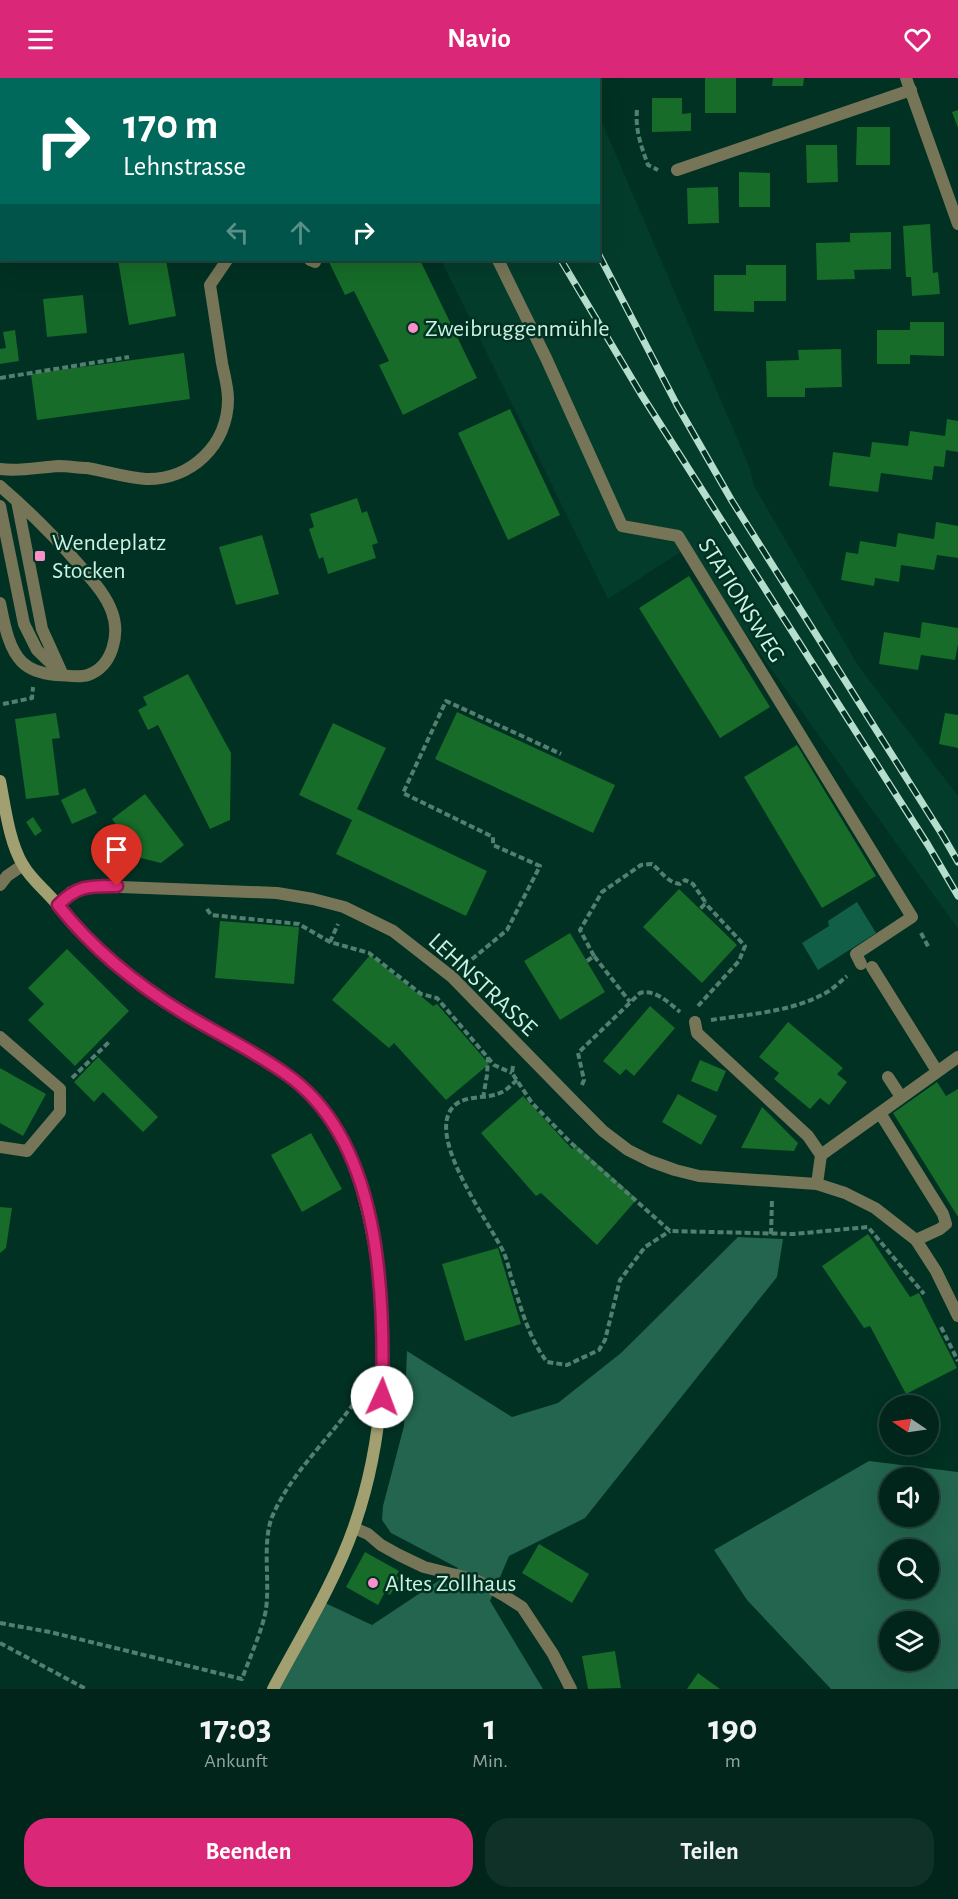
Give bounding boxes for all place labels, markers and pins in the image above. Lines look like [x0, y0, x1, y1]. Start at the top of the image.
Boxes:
place label: Zweibruggenmühle [425, 317, 609, 341]
marker: Zweibruggenmühle [406, 321, 420, 335]
place label: Wendeplatz Stocken [52, 531, 166, 583]
marker: Wendeplatz Stocken [33, 549, 47, 563]
pin [91, 824, 142, 886]
place label: Altes Zollhaus [385, 1572, 516, 1596]
marker: Altes Zollhaus [366, 1576, 380, 1590]

